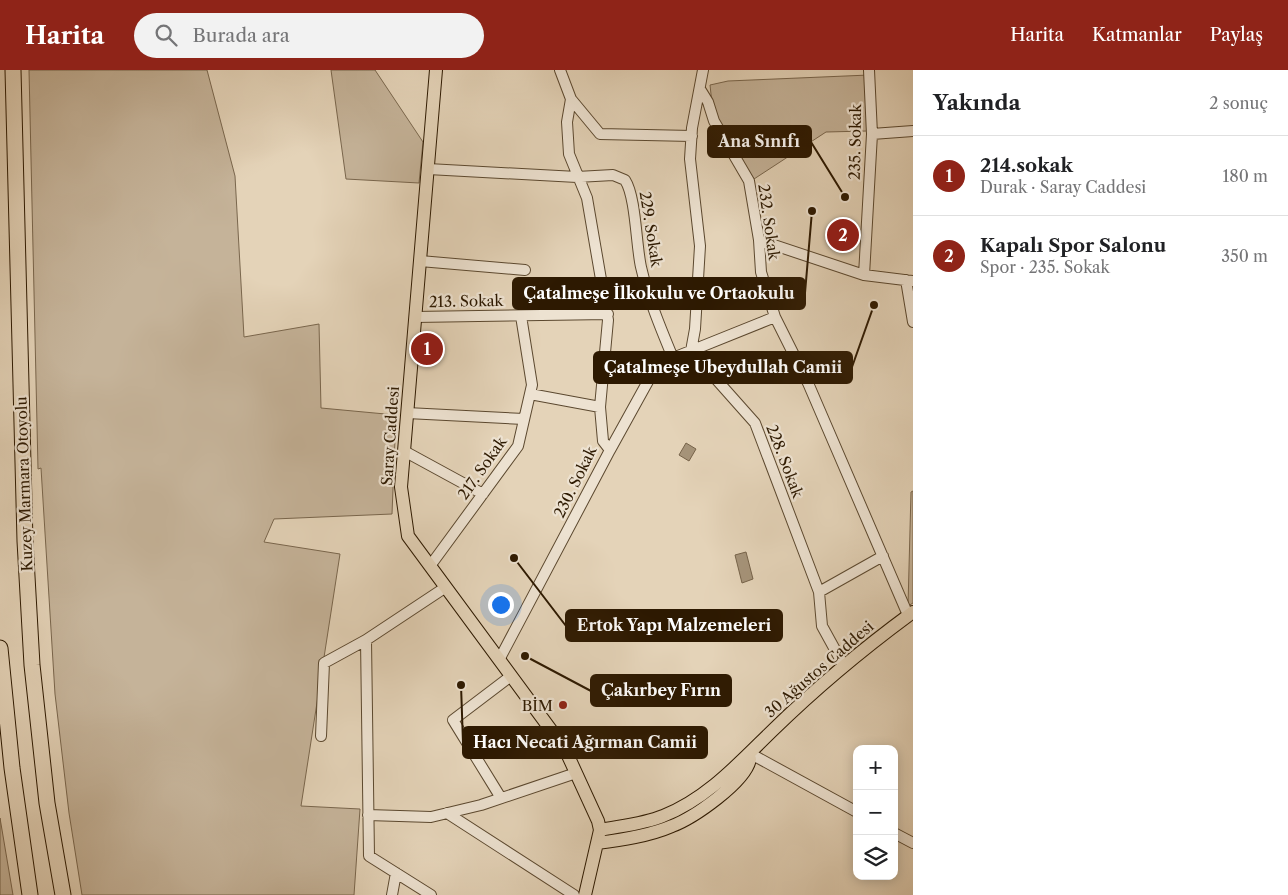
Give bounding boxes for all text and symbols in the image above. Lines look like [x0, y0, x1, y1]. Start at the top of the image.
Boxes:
search box [134, 13, 484, 58]
text: Harita [25, 21, 104, 50]
icon: search [152, 21, 180, 49]
text: Burada ara [192, 24, 290, 47]
text: Harita [1010, 24, 1064, 46]
text: Katmanlar [1092, 24, 1182, 46]
text: Paylaş [1210, 24, 1263, 46]
text: Yakında [933, 90, 1021, 115]
text: 2 sonuç [1209, 93, 1268, 113]
street label: 235. Sokak [845, 102, 865, 180]
callout: Ana Sınıfı [708, 126, 811, 157]
text: Ana Sınıfı [717, 131, 800, 151]
text: 214.sokak [980, 154, 1073, 177]
text: 1 [945, 166, 953, 186]
text: 180 m [1222, 166, 1268, 186]
text: Durak · Saray Caddesi [980, 177, 1146, 197]
street label: 232. Sokak [754, 183, 784, 263]
street label: 229. Sokak [636, 190, 667, 270]
pin: 2 [827, 216, 859, 254]
text: Kapalı Spor Salonu [980, 234, 1166, 257]
text: 2 [944, 246, 954, 266]
text: 350 m [1221, 246, 1268, 266]
text: Spor · 235. Sokak [980, 257, 1110, 277]
callout: Çatalmeşe İlkokulu ve Ortaokulu [513, 278, 805, 309]
text: Çatalmeşe İlkokulu ve Ortaokulu [523, 283, 795, 303]
street label: 213. Sokak [429, 291, 505, 311]
pin: 1 [411, 330, 443, 368]
callout: Çatalmeşe Ubeydullah Camii [594, 352, 852, 383]
text: Çatalmeşe Ubeydullah Camii [604, 357, 843, 377]
street label: Saray Caddesi [377, 385, 403, 486]
street label: Kuzey Marmara Otoyolu [11, 396, 37, 572]
street label: 228. Sokak [762, 422, 808, 502]
street label: 217. Sokak [453, 432, 511, 503]
street label: 230. Sokak [550, 442, 601, 521]
your location [488, 592, 514, 618]
callout: Ertok Yapı Malzemeleri [566, 610, 782, 641]
text: Ertok Yapı Malzemeleri [577, 615, 771, 635]
street label: 30 Ağustos Caddesi [761, 616, 878, 721]
callout: Çakırbey Fırın [591, 675, 731, 706]
text: Çakırbey Fırın [601, 680, 721, 700]
place label: BİM [522, 696, 553, 715]
marker: BİM [557, 699, 569, 711]
callout: Hacı Necati Ağırman Camii [463, 727, 707, 758]
text: Hacı Necati Ağırman Camii [473, 732, 697, 752]
map controls [853, 745, 898, 880]
button: + [853, 745, 898, 790]
button: − [853, 790, 898, 835]
button: layers [853, 835, 898, 880]

